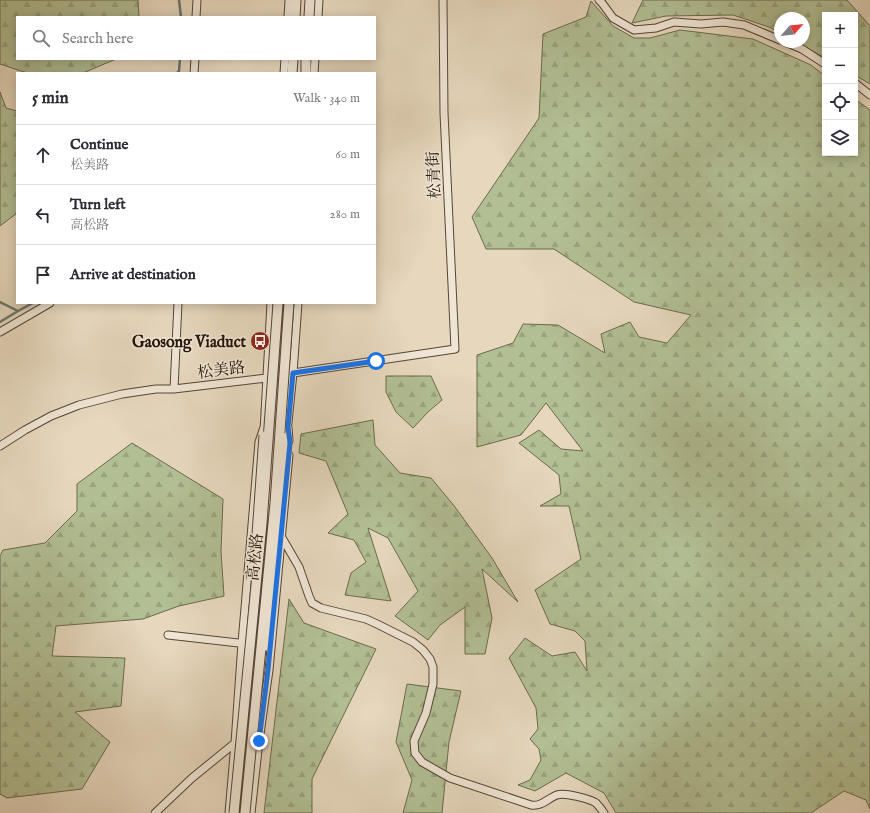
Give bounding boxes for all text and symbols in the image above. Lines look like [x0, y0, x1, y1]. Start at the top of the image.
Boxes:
north arrow [774, 12, 810, 48]
map controls [822, 12, 858, 156]
button: + [822, 12, 858, 48]
search box [16, 16, 376, 60]
icon: search [30, 27, 52, 49]
text: Search here [62, 29, 133, 48]
button: − [822, 48, 858, 84]
button: locate [822, 84, 858, 120]
text: 5 min [32, 88, 69, 109]
text: Walk · 340 m [293, 90, 360, 107]
button: layers [822, 120, 858, 156]
text: Continue [70, 135, 128, 154]
icon: ahead [32, 144, 54, 166]
text: 60 m [335, 146, 360, 163]
street label: 松青街 [424, 150, 446, 199]
text: 松美路 [70, 157, 109, 174]
text: Turn left [70, 195, 126, 214]
icon: left [32, 204, 54, 226]
text: 280 m [330, 206, 360, 223]
text: 高松路 [70, 217, 109, 234]
icon: arrive [32, 264, 54, 286]
text: Arrive at destination [70, 265, 196, 284]
bus stop icon: Gaosong Viaduct [249, 330, 271, 352]
place label: Gaosong Viaduct [132, 333, 247, 353]
route start [367, 352, 385, 370]
street label: 松美路 [196, 358, 246, 384]
street label: 高松路 [244, 532, 268, 582]
route end [250, 732, 268, 750]

